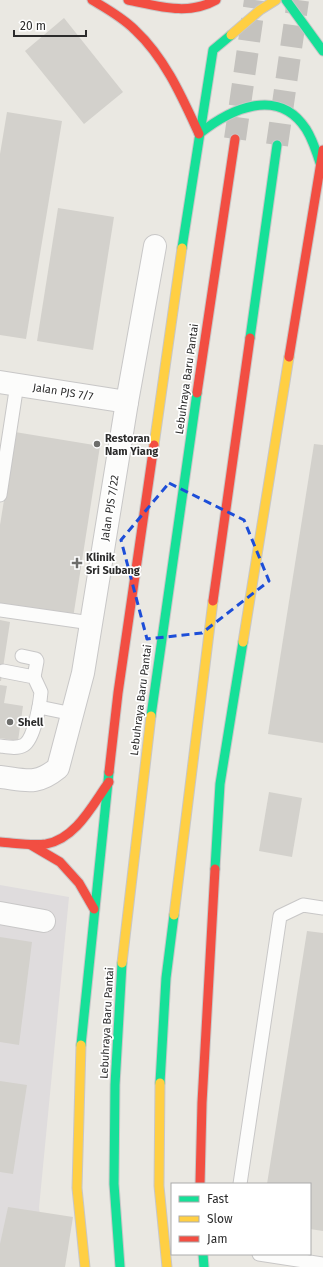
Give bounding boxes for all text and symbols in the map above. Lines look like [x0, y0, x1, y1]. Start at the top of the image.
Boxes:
scale bar [14, 12, 86, 38]
text: 20 m [20, 19, 46, 33]
street label: Lebuhraya Baru Pantai [173, 323, 201, 435]
street label: Jalan PJS 7/7 [32, 381, 94, 403]
place label: Restoran Nam Yiang [105, 432, 159, 458]
marker: Restoran Nam Yiang [92, 439, 102, 449]
street label: Jalan PJS 7/22 [98, 474, 122, 542]
place label: Klinik Sri Subang [86, 551, 141, 577]
marker: Klinik Sri Subang [71, 557, 83, 569]
street label: Lebuhraya Baru Pantai [128, 644, 154, 756]
place label: Shell [18, 716, 44, 729]
marker: Shell [5, 717, 15, 727]
street label: Lebuhraya Baru Pantai [98, 967, 116, 1079]
legend [171, 1183, 311, 1255]
text: Fast [207, 1192, 229, 1206]
text: Slow [207, 1212, 233, 1226]
text: Jam [207, 1232, 227, 1246]

